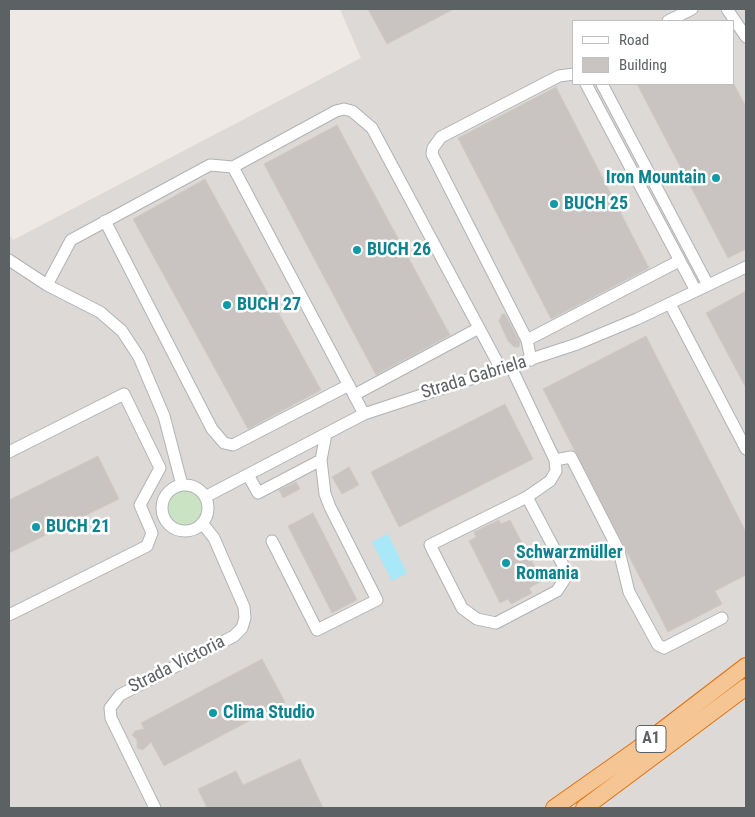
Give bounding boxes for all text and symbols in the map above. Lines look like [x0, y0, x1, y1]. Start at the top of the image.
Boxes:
legend [572, 20, 735, 85]
text: Road [619, 31, 649, 49]
text: Building [619, 56, 667, 74]
place label: Iron Mountain [606, 167, 706, 189]
marker: Iron Mountain [710, 172, 722, 184]
place label: BUCH 25 [564, 193, 628, 215]
marker: BUCH 25 [548, 198, 560, 210]
place label: BUCH 26 [367, 239, 431, 261]
marker: BUCH 26 [351, 244, 363, 256]
place label: BUCH 27 [237, 294, 301, 316]
marker: BUCH 27 [221, 299, 233, 311]
street label: Strada Gabriela [419, 352, 529, 404]
place label: BUCH 21 [46, 516, 110, 538]
marker: BUCH 21 [30, 521, 42, 533]
place label: Schwarzmüller Romania [516, 542, 623, 584]
marker: Schwarzmüller Romania [500, 557, 512, 569]
street label: Strada Victoria [125, 632, 229, 698]
place label: Clima Studio [223, 702, 315, 724]
marker: Clima Studio [207, 707, 219, 719]
road number: A1 [636, 726, 666, 752]

